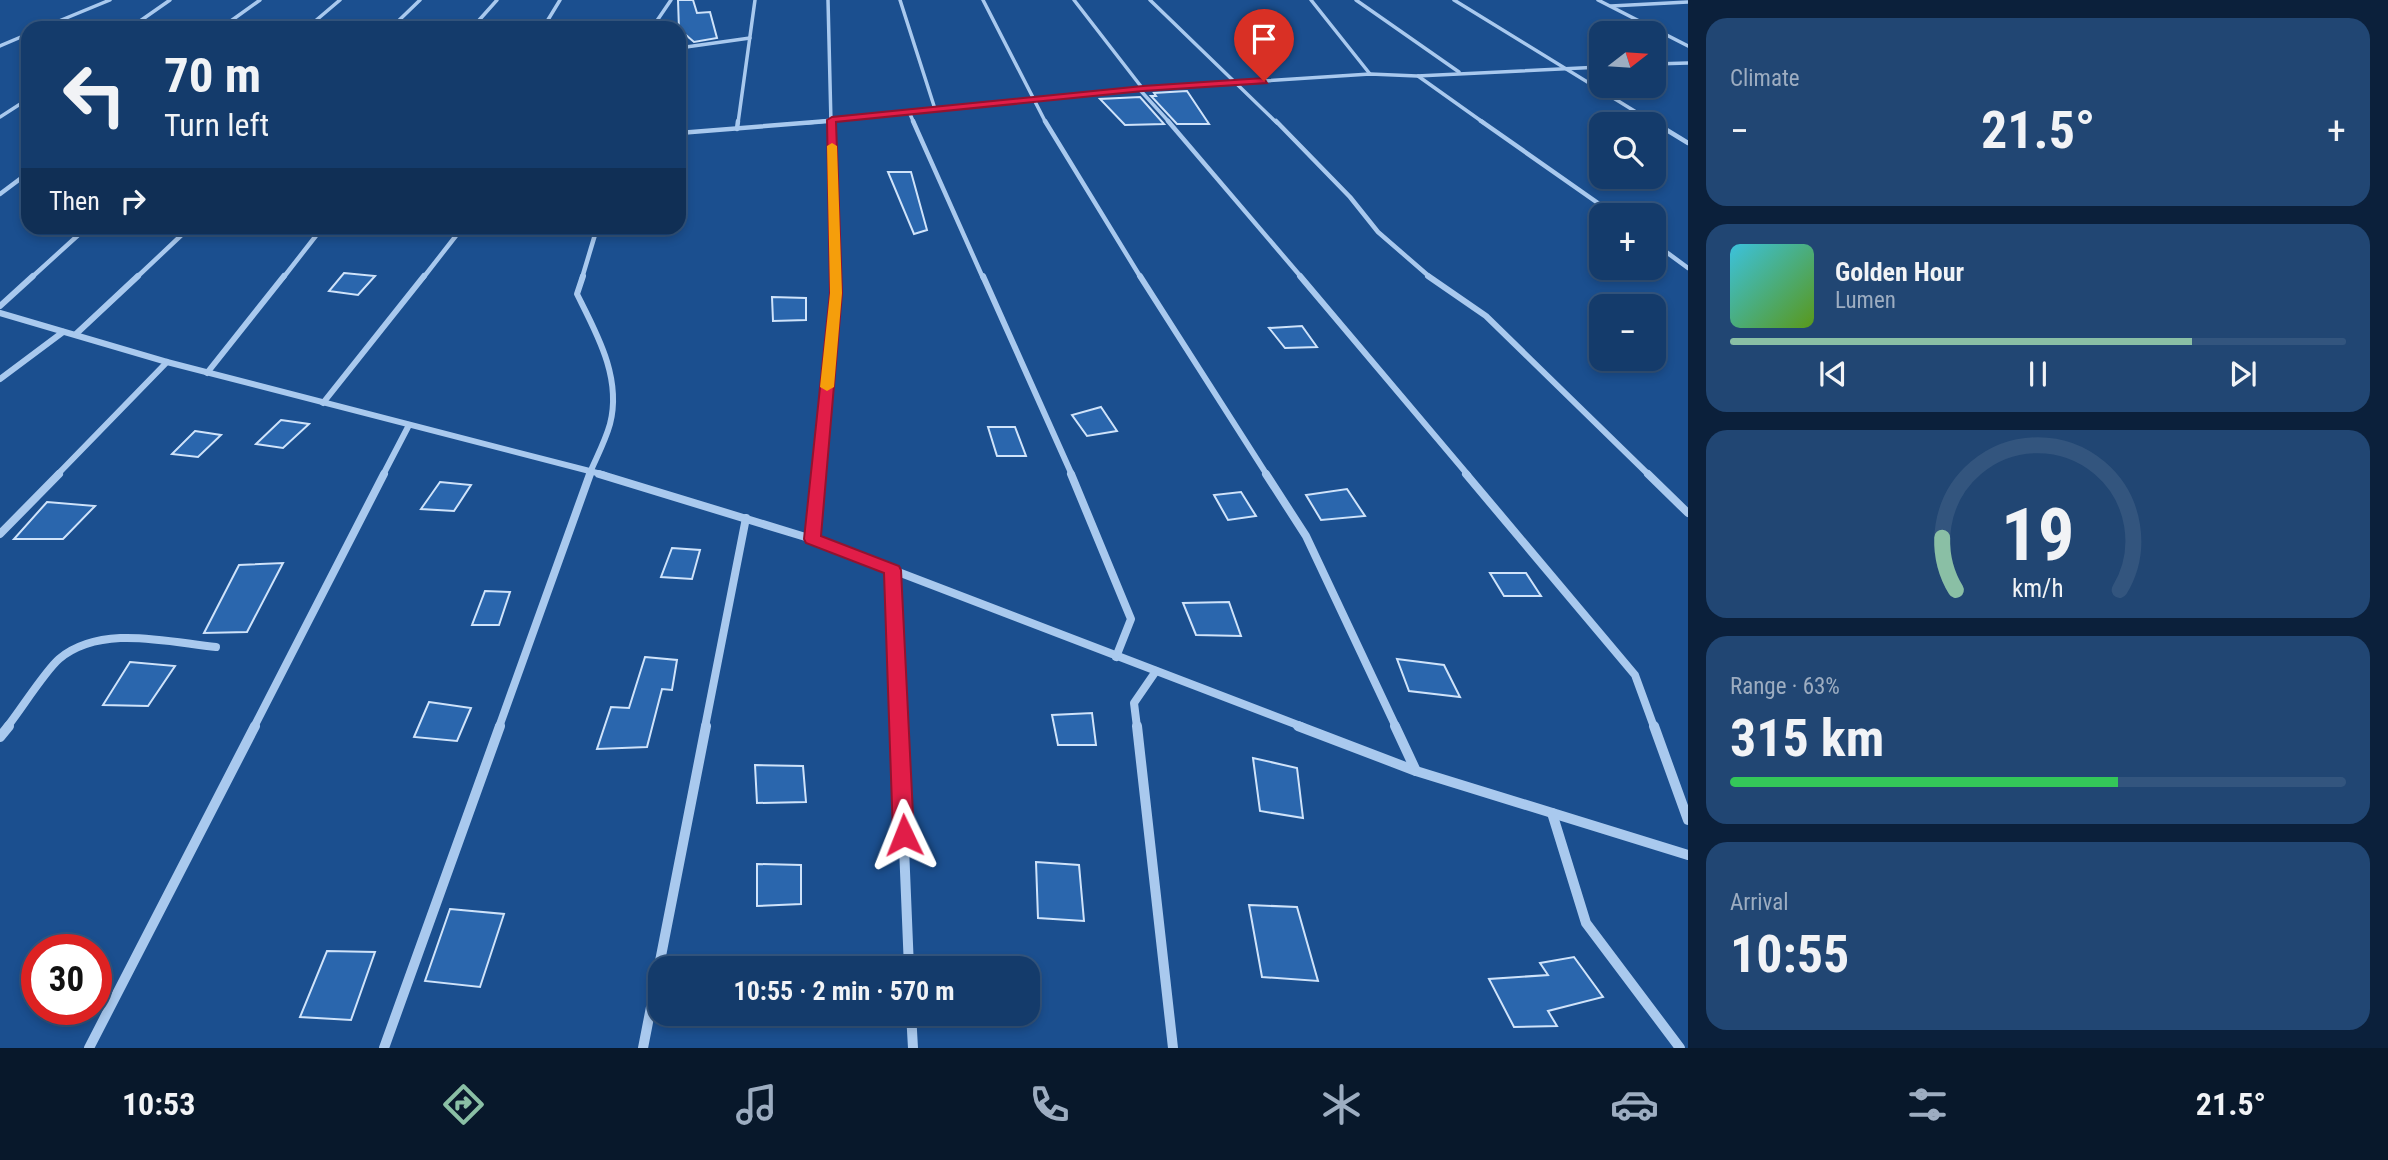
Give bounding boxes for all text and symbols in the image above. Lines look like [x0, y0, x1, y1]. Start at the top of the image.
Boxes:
pin [1234, 9, 1294, 81]
icon: arrive [1245, 20, 1283, 58]
north arrow [1589, 21, 1666, 98]
map controls [1589, 21, 1666, 371]
text: 70 m [164, 47, 261, 104]
icon: left [49, 49, 140, 140]
text: Climate [1730, 65, 1800, 92]
text: 21.5° [1981, 100, 2095, 161]
text: Turn left [164, 106, 269, 144]
text: − [1730, 109, 1749, 153]
text: + [2327, 109, 2346, 153]
button: search [1589, 112, 1666, 189]
icon: right [114, 182, 152, 220]
text: Then [49, 186, 100, 216]
button: + [1589, 203, 1666, 280]
text: Golden Hour [1835, 257, 1964, 287]
text: Lumen [1835, 287, 1896, 314]
button: − [1589, 294, 1666, 371]
icon: previous [1814, 355, 1852, 393]
icon: pause [2019, 355, 2057, 393]
icon: next [2224, 355, 2262, 393]
text: 19 [2001, 492, 2075, 578]
text: km/h [2012, 574, 2064, 603]
text: Range · 63% [1730, 673, 1840, 700]
text: 315 km [1730, 708, 1884, 769]
position arrow [867, 798, 941, 872]
text: Arrival [1730, 889, 1789, 916]
text: 10:55 [1730, 924, 1849, 985]
speed limit sign: 30 [21, 934, 112, 1025]
text: 10:55 · 2 min · 570 m [734, 976, 954, 1006]
icon: directions [439, 1080, 488, 1129]
icon: music [732, 1080, 781, 1129]
icon: phone [1025, 1080, 1074, 1129]
icon: climate [1317, 1080, 1366, 1129]
icon: car [1610, 1080, 1659, 1129]
icon: filters [1903, 1080, 1952, 1129]
text: 10:53 [122, 1085, 195, 1123]
text: 21.5° [2196, 1085, 2266, 1123]

